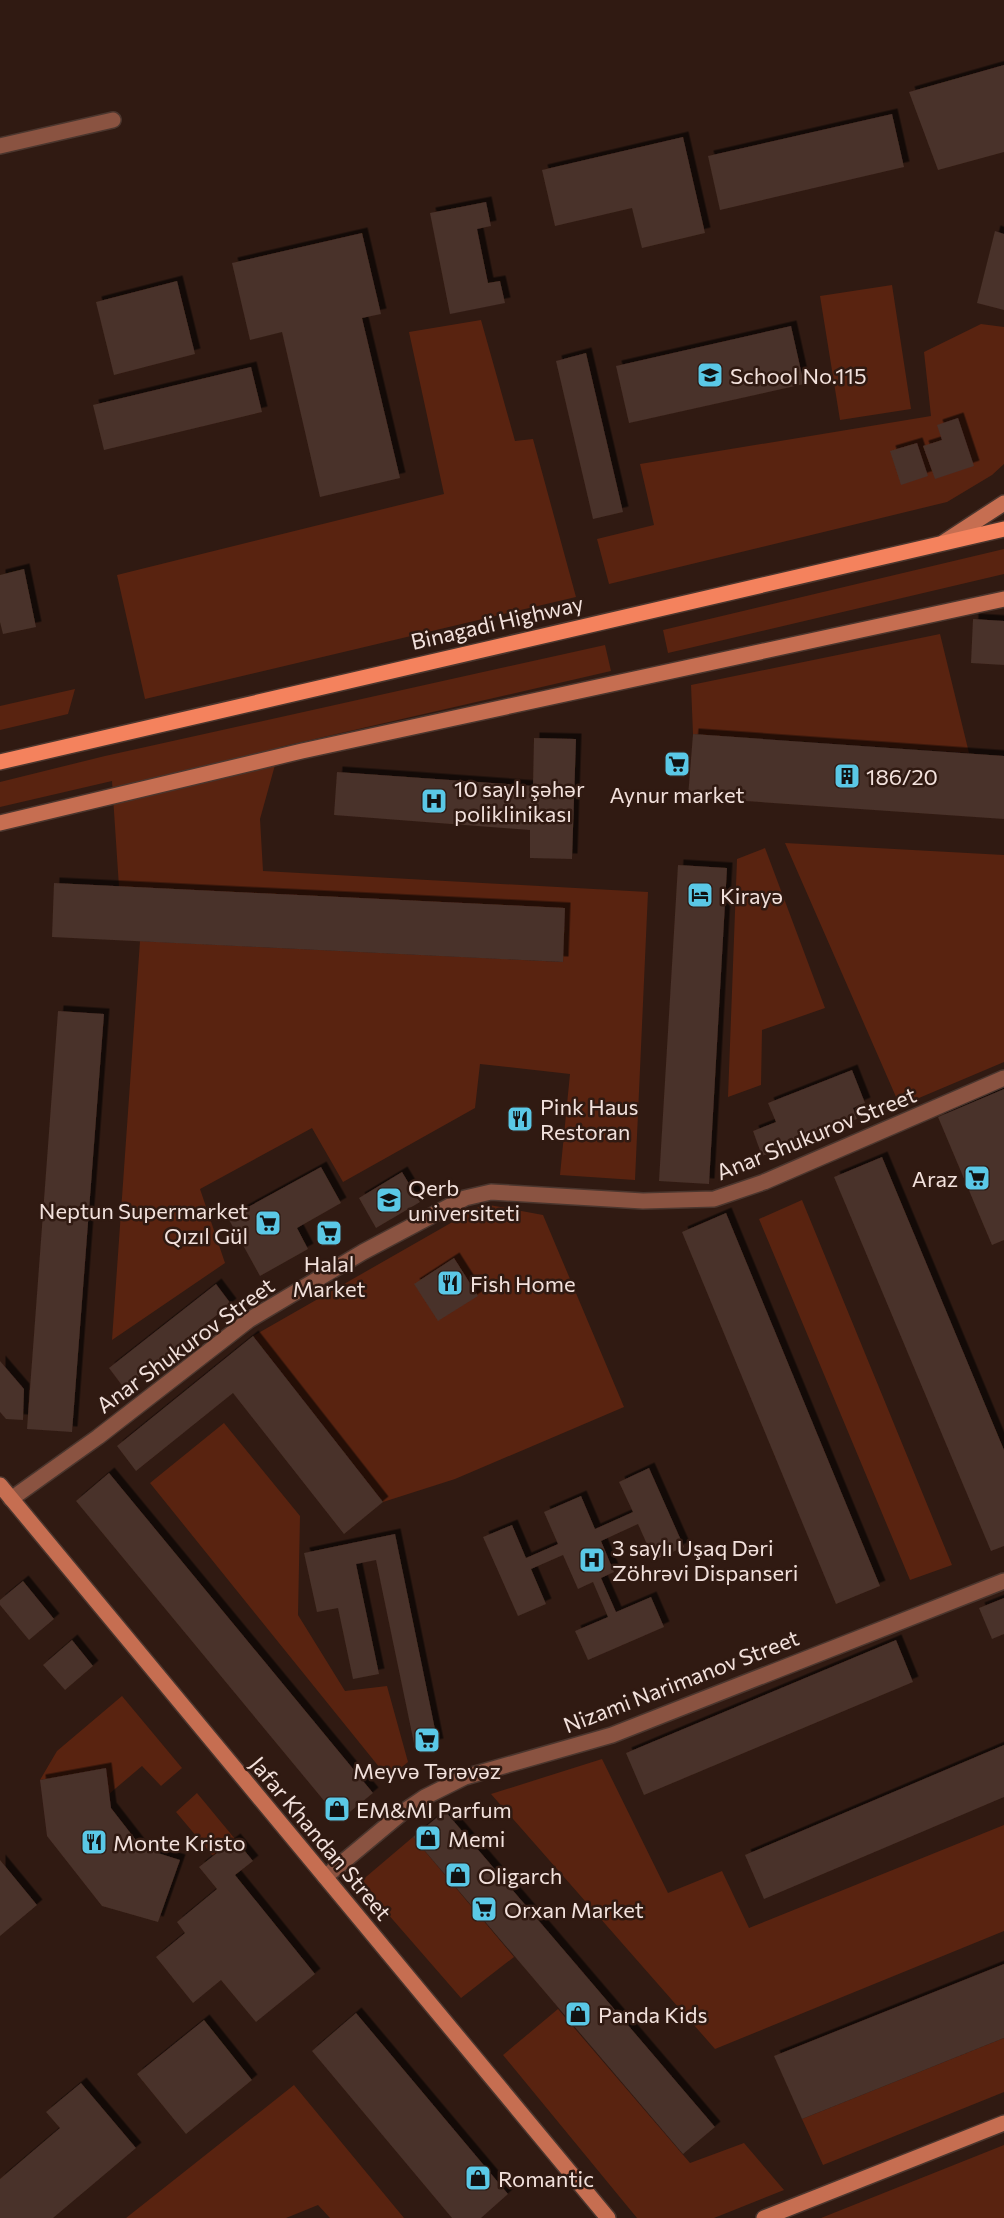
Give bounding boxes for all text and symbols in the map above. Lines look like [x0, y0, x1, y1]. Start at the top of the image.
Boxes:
school or university icon: School No.115 [695, 360, 725, 390]
place label: School No.115 [730, 362, 867, 389]
street label: Binagadi Highway [408, 589, 586, 655]
supermarket icon: Aynur market [662, 749, 692, 779]
building icon: 186/20 [832, 761, 862, 791]
place label: 186/20 [866, 763, 938, 790]
place label: 10 saylı şəhər poliklinikası [454, 775, 585, 827]
place label: Aynur market [610, 781, 745, 808]
hospital icon: 10 saylı şəhər poliklinikası [419, 786, 449, 816]
hotel icon: Kirayə [685, 880, 715, 910]
place label: Kirayə [720, 882, 783, 909]
street label: Anar Shukurov Street [712, 1081, 920, 1185]
place label: Pink Haus Restoran [540, 1093, 639, 1145]
restaurant icon: Pink Haus Restoran [505, 1104, 535, 1134]
supermarket icon: Araz [962, 1163, 992, 1193]
place label: Araz [912, 1165, 958, 1192]
place label: Qerb universiteti [408, 1174, 520, 1226]
school or university icon: Qerb universiteti [374, 1185, 404, 1215]
place label: Neptun Supermarket Qızıl Gül [39, 1197, 248, 1249]
supermarket icon: Neptun Supermarket Qızıl Gül [253, 1208, 283, 1238]
supermarket icon: Halal Market [314, 1218, 344, 1248]
place label: Halal Market [292, 1250, 366, 1302]
restaurant icon: Fish Home [435, 1268, 465, 1298]
place label: Fish Home [470, 1270, 576, 1297]
street label: Anar Shukurov Street [91, 1271, 279, 1419]
place label: 3 saylı Uşaq Dəri Zöhrəvi Dispanseri [612, 1534, 799, 1586]
hospital icon: 3 saylı Uşaq Dəri Zöhrəvi Dispanseri [577, 1545, 607, 1575]
street label: Nizami Narimanov Street [559, 1624, 803, 1738]
supermarket icon: Meyvə Tərəvəz [412, 1725, 442, 1755]
street label: Jafar Khandan Street [245, 1751, 397, 1925]
place label: Meyvə Tərəvəz [353, 1757, 501, 1784]
shop icon: EM&MI Parfum [322, 1794, 352, 1824]
place label: EM&MI Parfum [356, 1796, 512, 1823]
shop icon: Memi [413, 1823, 443, 1853]
place label: Memi [448, 1825, 505, 1852]
restaurant icon: Monte Kristo [79, 1827, 109, 1857]
place label: Monte Kristo [113, 1829, 246, 1856]
shop icon: Oligarch [443, 1860, 473, 1890]
place label: Oligarch [478, 1862, 562, 1889]
supermarket icon: Orxan Market [469, 1894, 499, 1924]
place label: Orxan Market [504, 1896, 644, 1923]
shop icon: Panda Kids [563, 1999, 593, 2029]
place label: Panda Kids [598, 2001, 707, 2028]
shop icon: Romantic [463, 2163, 493, 2193]
place label: Romantic [498, 2165, 594, 2192]

